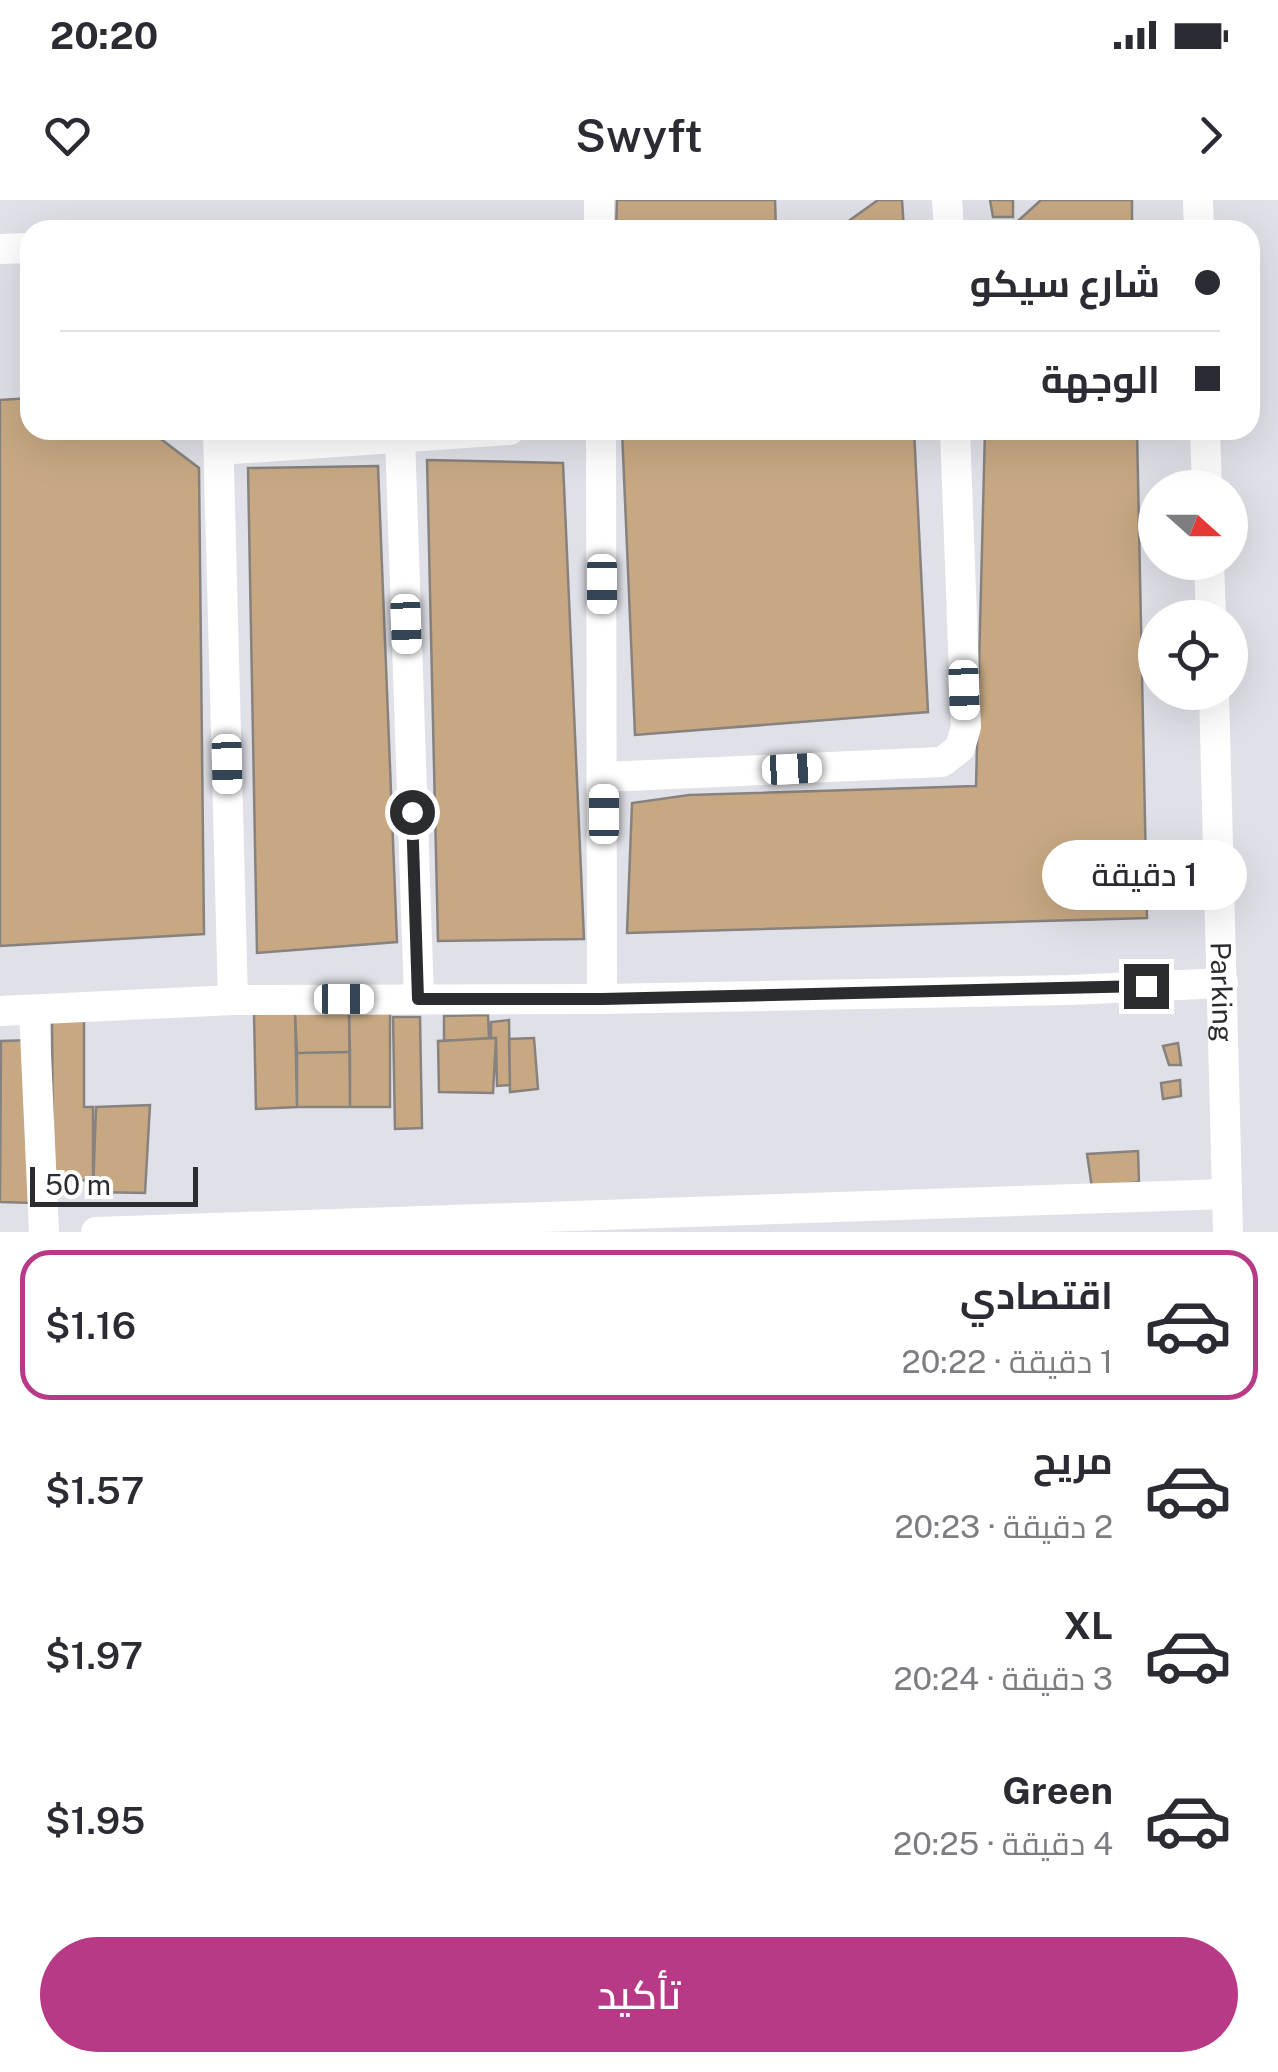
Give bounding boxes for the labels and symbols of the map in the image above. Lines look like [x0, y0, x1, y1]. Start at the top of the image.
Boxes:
north arrow [1138, 470, 1248, 580]
car [587, 554, 617, 614]
car [390, 593, 422, 655]
car [948, 659, 980, 721]
car [211, 734, 243, 794]
car [761, 752, 823, 786]
car [589, 784, 619, 844]
route start [390, 790, 435, 835]
callout: 1 دقيقة [1044, 841, 1248, 911]
street label: Parking [1204, 941, 1240, 1043]
route end [1124, 964, 1169, 1009]
car [314, 984, 374, 1014]
scale bar [30, 1162, 198, 1206]

